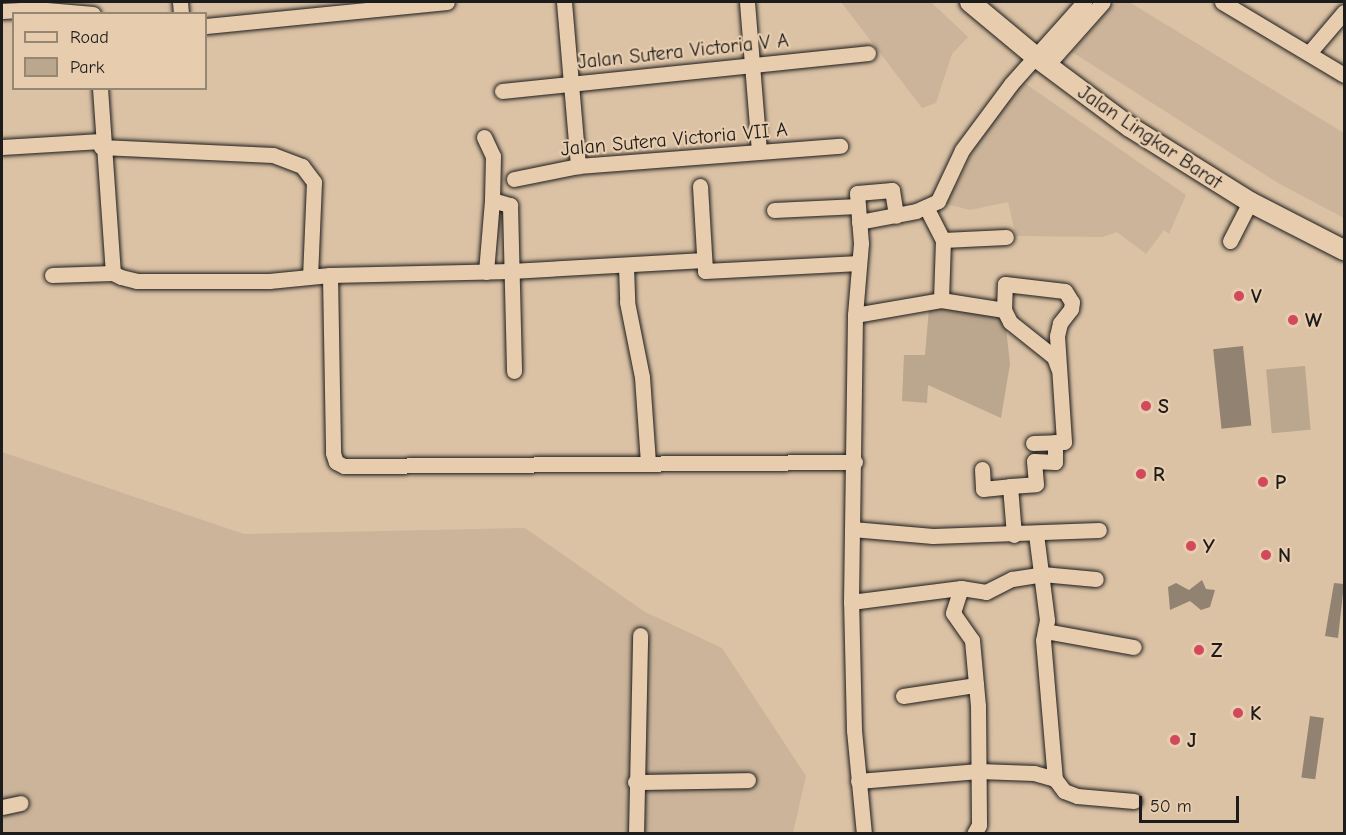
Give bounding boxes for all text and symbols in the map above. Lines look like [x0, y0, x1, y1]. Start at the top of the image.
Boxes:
legend [12, 12, 207, 90]
text: Road [70, 27, 109, 48]
street label: Jalan Sutera Victoria V A [576, 28, 790, 74]
text: Park [70, 57, 104, 78]
street label: Jalan Lingkar Barat [1073, 80, 1227, 194]
street label: Jalan Sutera Victoria VII A [560, 117, 788, 161]
place label: V [1251, 284, 1262, 308]
marker: V [1232, 289, 1246, 303]
place label: W [1305, 308, 1322, 332]
marker: W [1286, 313, 1300, 327]
place label: S [1158, 394, 1169, 418]
marker: S [1139, 399, 1153, 413]
place label: R [1153, 462, 1165, 486]
marker: R [1134, 467, 1148, 481]
place label: P [1275, 470, 1286, 494]
marker: P [1256, 475, 1270, 489]
place label: Y [1203, 534, 1215, 558]
marker: Y [1184, 539, 1198, 553]
place label: N [1278, 543, 1291, 567]
marker: N [1259, 548, 1273, 562]
place label: Z [1211, 638, 1222, 662]
marker: Z [1192, 643, 1206, 657]
place label: K [1250, 701, 1261, 725]
marker: K [1231, 706, 1245, 720]
place label: J [1187, 728, 1196, 752]
marker: J [1168, 733, 1182, 747]
scale bar [1142, 784, 1242, 822]
text: 50 m [1150, 796, 1192, 817]

